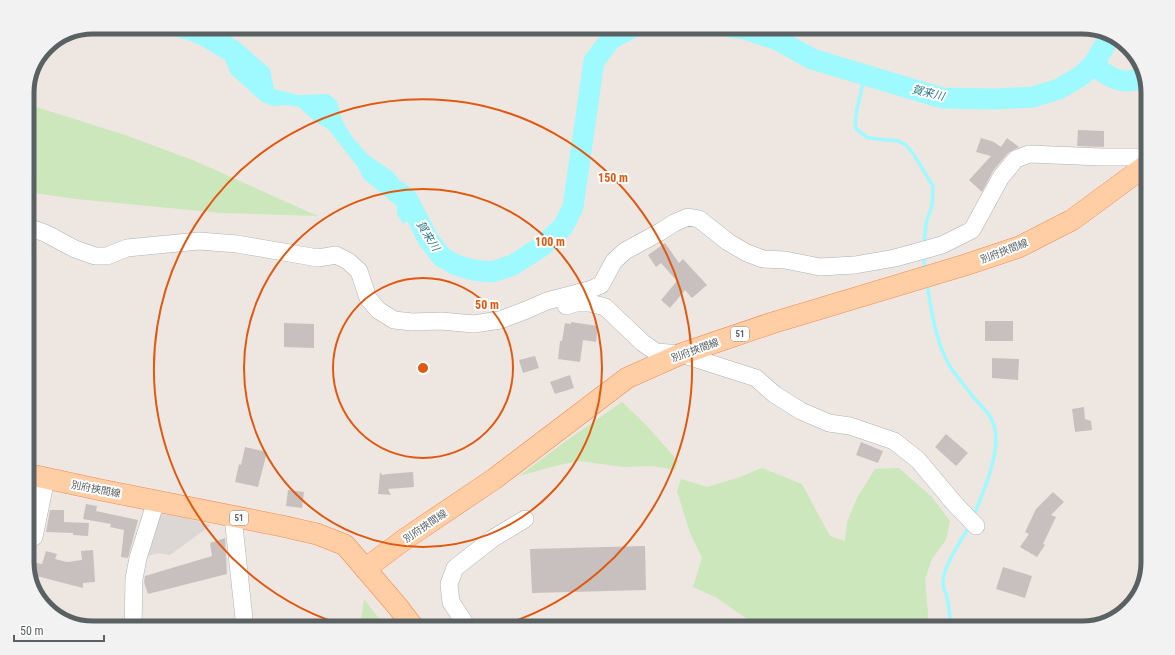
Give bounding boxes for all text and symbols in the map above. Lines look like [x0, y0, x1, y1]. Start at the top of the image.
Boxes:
water label: 賀来川 [910, 83, 947, 104]
text: 150 m [598, 171, 628, 185]
water label: 賀来川 [414, 219, 443, 254]
text: 100 m [535, 235, 565, 249]
street label: 別府挾間線 [979, 237, 1029, 265]
text: 50 m [475, 298, 499, 312]
road number: 51 [731, 327, 749, 341]
street label: 別府挾間線 [670, 336, 720, 364]
centre of rings [416, 361, 430, 375]
street label: 別府挾間線 [70, 479, 122, 499]
street label: 別府挾間線 [401, 507, 449, 545]
road number: 51 [230, 511, 248, 525]
scale bar [14, 617, 104, 643]
text: 50 m [20, 624, 44, 638]

